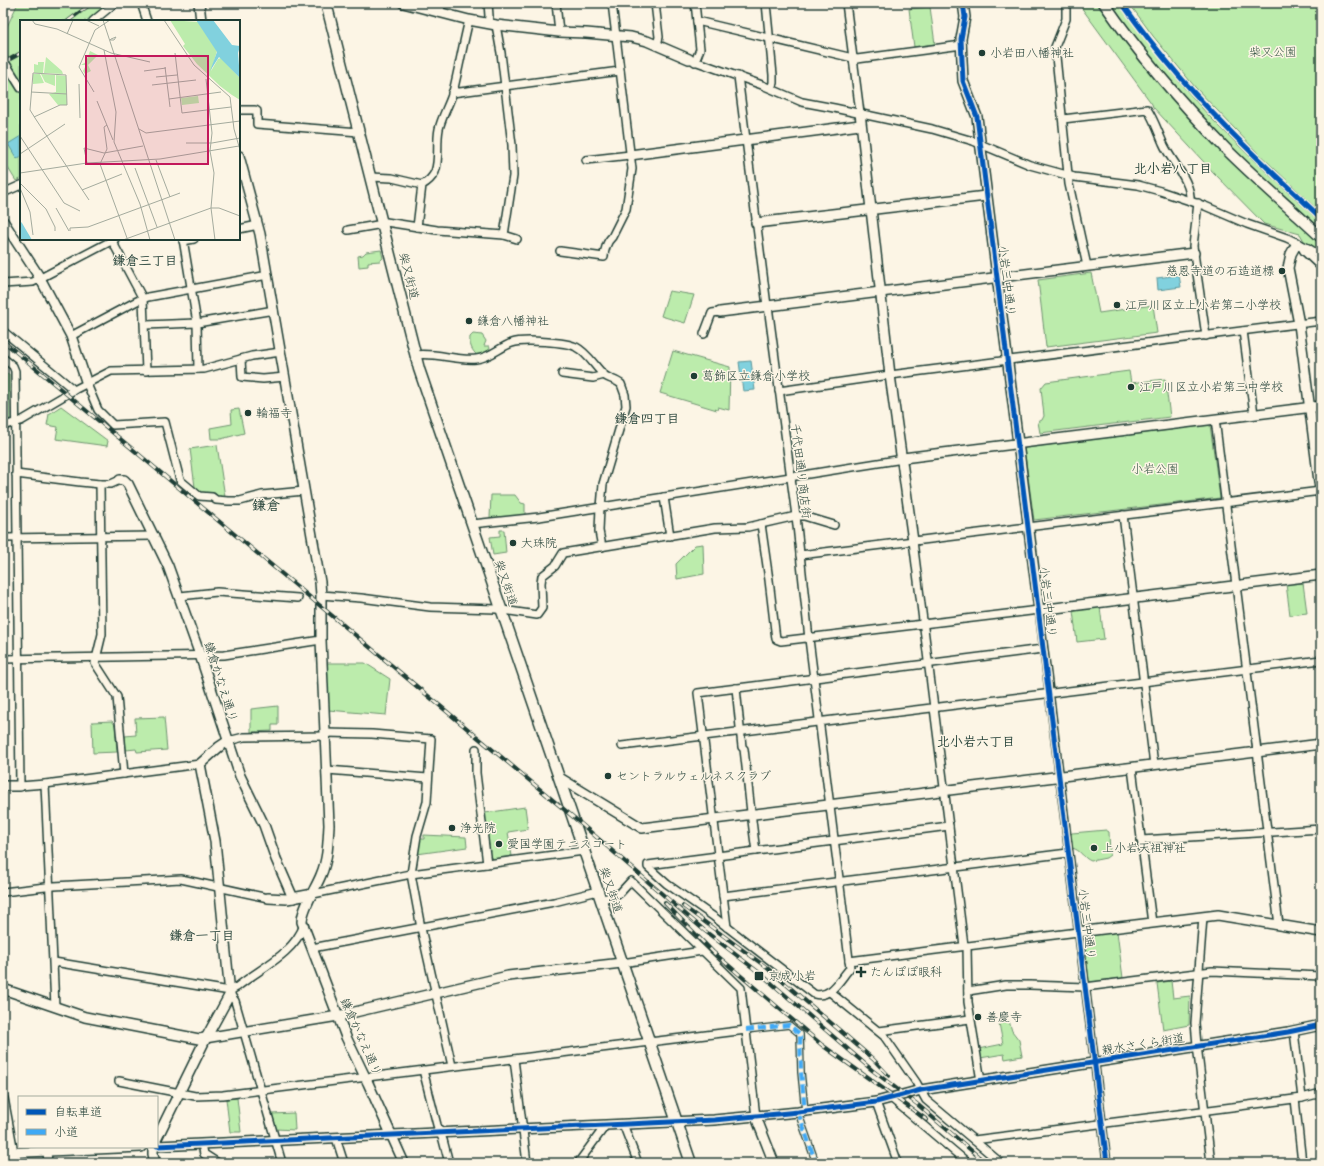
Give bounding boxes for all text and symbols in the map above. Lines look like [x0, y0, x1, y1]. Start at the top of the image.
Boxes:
inset map [20, 20, 240, 240]
park label: 柴又公園 [1249, 44, 1297, 61]
place label: 小岩田八幡神社 [990, 45, 1074, 62]
marker: 小岩田八幡神社 [977, 48, 987, 58]
district label: 北小岩八丁目 [1134, 160, 1212, 178]
street label: 小岩三中通り [994, 244, 1019, 318]
street label: 柴又街道 [394, 251, 423, 301]
district label: 鎌倉三丁目 [112, 252, 178, 270]
place label: 慈恩寺道の石造道標 [1166, 263, 1274, 280]
marker: 慈恩寺道の石造道標 [1277, 266, 1287, 276]
place label: 江戸川区立上小岩第二小学校 [1125, 297, 1281, 314]
marker: 江戸川区立上小岩第二小学校 [1112, 300, 1122, 310]
place label: 鎌倉八幡神社 [477, 313, 549, 330]
marker: 鎌倉八幡神社 [464, 316, 474, 326]
place label: 葛飾区立鎌倉小学校 [702, 368, 810, 385]
marker: 葛飾区立鎌倉小学校 [689, 371, 699, 381]
place label: 江戸川区立小岩第三中学校 [1139, 379, 1283, 396]
marker: 江戸川区立小岩第三中学校 [1126, 382, 1136, 392]
place label: 輪福寺 [256, 405, 292, 422]
marker: 輪福寺 [243, 408, 253, 418]
district label: 鎌倉四丁目 [614, 410, 680, 428]
street label: 千代田通り商店街 [786, 422, 815, 520]
park label: 小岩公園 [1131, 461, 1179, 478]
district label: 鎌倉 [252, 496, 280, 516]
place label: 大珠院 [521, 535, 557, 552]
marker: 大珠院 [508, 538, 518, 548]
street label: 柴又街道 [490, 558, 521, 609]
street label: 小岩三中通り [1035, 565, 1060, 639]
street label: 鎌倉かなえ通り [199, 640, 242, 725]
district label: 北小岩六丁目 [937, 733, 1015, 751]
place label: セントラルウェルネスクラブ [616, 768, 771, 785]
marker: セントラルウェルネスクラブ [603, 771, 613, 781]
place label: 浄光院 [460, 820, 496, 837]
marker: 浄光院 [447, 823, 457, 833]
place label: 愛国学園テニスコート [507, 836, 627, 853]
marker: 愛国学園テニスコート [494, 839, 504, 849]
place label: 上小岩天祖神社 [1102, 840, 1186, 857]
marker: 上小岩天祖神社 [1089, 843, 1099, 853]
street label: 柴又街道 [595, 865, 626, 916]
street label: 小岩三中通り [1074, 887, 1099, 961]
district label: 鎌倉一丁目 [169, 927, 235, 945]
place label: たんぽぽ眼科 [870, 964, 942, 981]
marker: たんぽぽ眼科 [855, 966, 867, 978]
place label: 京成小岩 [768, 968, 816, 985]
marker: 京成小岩 [753, 970, 765, 982]
street label: 鎌倉かなえ通り [336, 995, 385, 1079]
place label: 善慶寺 [986, 1009, 1022, 1026]
marker: 善慶寺 [973, 1012, 983, 1022]
street label: 親水さくら街道 [1100, 1030, 1186, 1059]
legend [18, 1096, 158, 1148]
text: 自転車道 [54, 1104, 102, 1121]
text: 小道 [54, 1124, 78, 1141]

